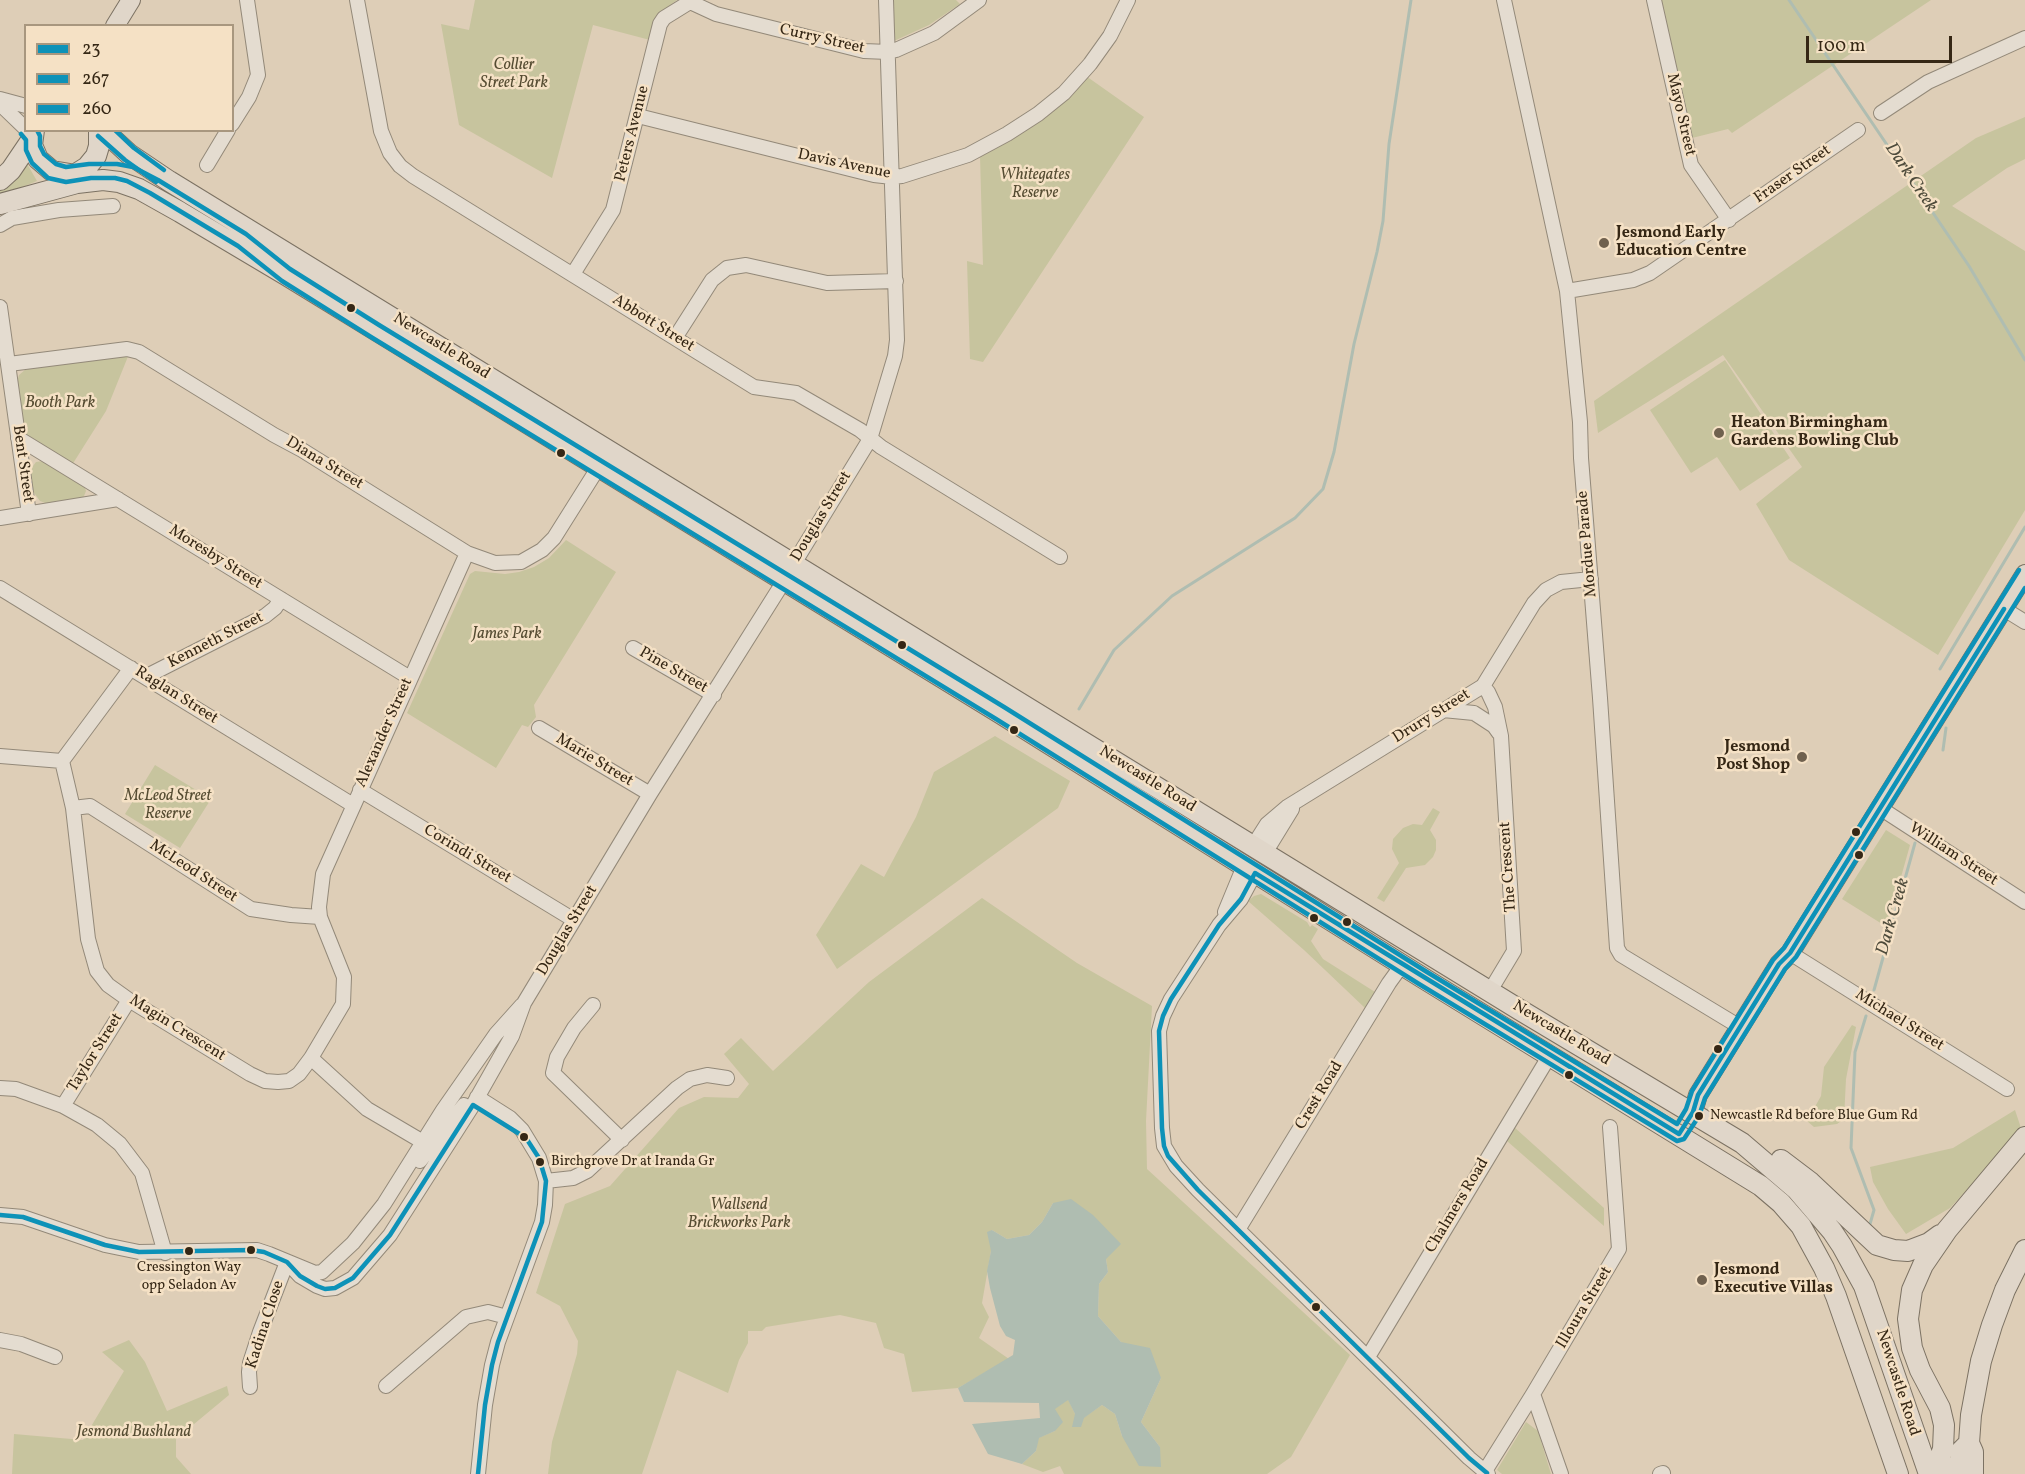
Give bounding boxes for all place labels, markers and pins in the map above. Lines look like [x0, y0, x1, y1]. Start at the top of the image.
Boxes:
place label: Jesmond Early Education Centre [1616, 224, 1746, 262]
marker: Jesmond Early Education Centre [1597, 236, 1611, 250]
unlabelled marker [345, 302, 357, 314]
place label: Heaton Birmingham Gardens Bowling Club [1731, 414, 1899, 452]
marker: Heaton Birmingham Gardens Bowling Club [1712, 426, 1726, 440]
unlabelled marker [555, 447, 567, 459]
unlabelled marker [896, 639, 908, 651]
unlabelled marker [1008, 724, 1020, 736]
place label: Jesmond Post Shop [1716, 738, 1790, 776]
marker: Jesmond Post Shop [1795, 750, 1809, 764]
unlabelled marker [1850, 826, 1862, 838]
unlabelled marker [1853, 849, 1865, 861]
unlabelled marker [1308, 912, 1320, 924]
unlabelled marker [1341, 916, 1353, 928]
unlabelled marker [1712, 1043, 1724, 1055]
unlabelled marker [1563, 1069, 1575, 1081]
place label: Newcastle Rd before Blue Gum Rd [1710, 1108, 1918, 1124]
marker: Newcastle Rd before Blue Gum Rd [1693, 1110, 1705, 1122]
unlabelled marker [518, 1131, 530, 1143]
place label: Birchgrove Dr at Iranda Gr [551, 1154, 714, 1170]
marker: Birchgrove Dr at Iranda Gr [534, 1156, 546, 1168]
unlabelled marker [245, 1244, 257, 1256]
marker: Cressington Way opp Seladon Av [183, 1245, 195, 1257]
place label: Cressington Way opp Seladon Av [137, 1260, 241, 1292]
place label: Jesmond Executive Villas [1714, 1261, 1833, 1299]
marker: Jesmond Executive Villas [1695, 1273, 1709, 1287]
unlabelled marker [1310, 1301, 1322, 1313]

